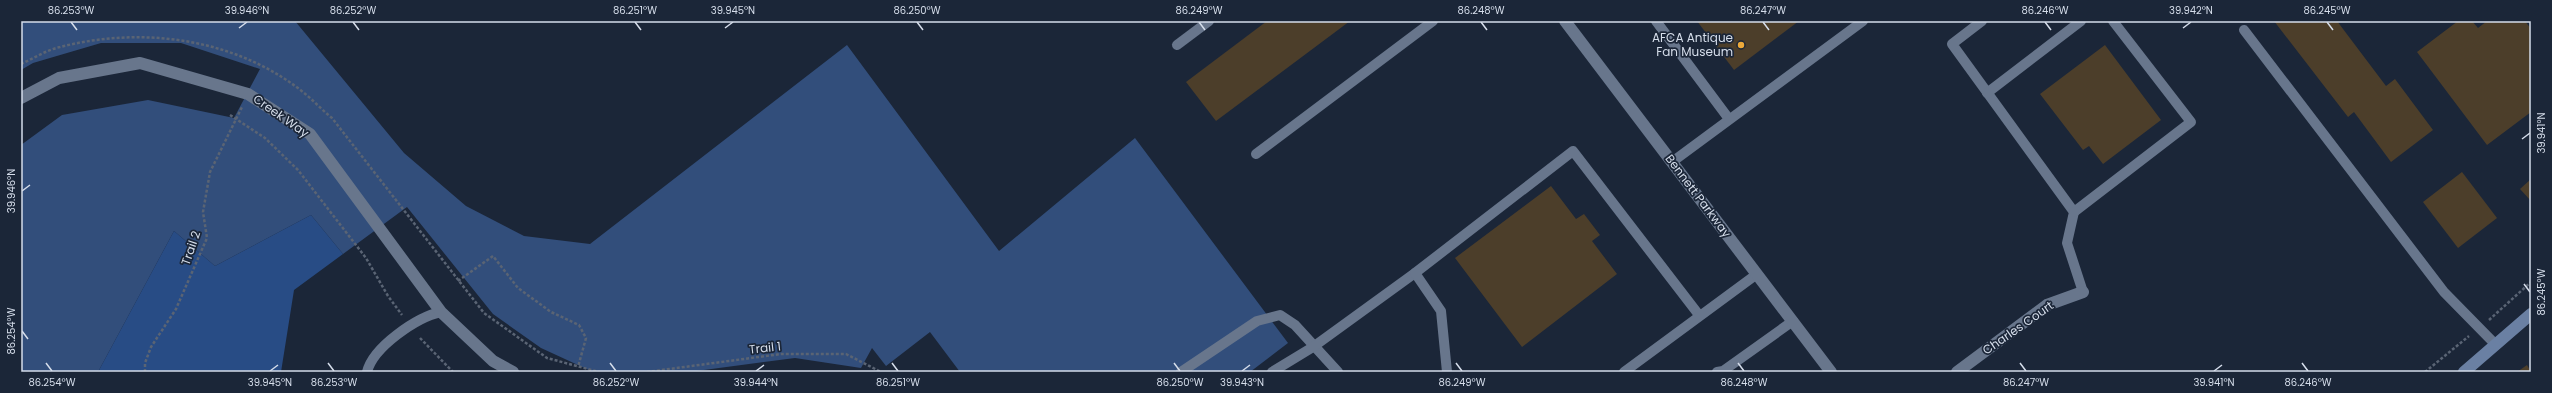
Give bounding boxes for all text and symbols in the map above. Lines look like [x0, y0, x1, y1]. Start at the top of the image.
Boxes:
text: 86.253°W [48, 3, 95, 18]
text: 39.946°N [225, 3, 269, 18]
text: 86.252°W [330, 3, 376, 18]
text: 86.251°W [613, 3, 657, 18]
text: 39.945°N [711, 3, 755, 18]
text: 86.250°W [894, 3, 941, 18]
text: 86.249°W [1176, 3, 1223, 18]
text: 86.248°W [1458, 3, 1505, 18]
text: 86.247°W [1740, 3, 1786, 18]
text: 86.246°W [2021, 3, 2069, 18]
text: 39.942°N [2169, 3, 2213, 18]
text: 86.245°W [2304, 3, 2351, 18]
place label: AFCA Antique Fan Museum [1652, 29, 1733, 60]
marker: AFCA Antique Fan Museum [1736, 40, 1746, 50]
street label: Creek Way [250, 90, 313, 141]
text: 39.941°N [2534, 112, 2549, 154]
street label: Bennett Parkway [1662, 151, 1735, 241]
text: 39.946°N [4, 169, 19, 213]
street label: Trail 2 [177, 228, 204, 267]
text: 86.245°W [2534, 268, 2549, 315]
street label: Charles Court [1979, 297, 2057, 358]
text: 86.254°W [4, 307, 19, 354]
street label: Trail 1 [748, 337, 782, 358]
text: 86.254°W [29, 375, 76, 390]
text: 39.945°N [248, 375, 292, 390]
text: 86.253°W [311, 375, 358, 390]
text: 86.252°W [593, 375, 639, 390]
text: 39.944°N [734, 375, 778, 390]
text: 86.251°W [876, 375, 920, 390]
text: 86.250°W [1157, 375, 1204, 390]
text: 39.943°N [1220, 375, 1264, 390]
text: 86.249°W [1439, 375, 1486, 390]
text: 86.248°W [1721, 375, 1768, 390]
text: 86.247°W [2003, 375, 2049, 390]
text: 39.941°N [2193, 375, 2235, 390]
text: 86.246°W [2284, 375, 2332, 390]

